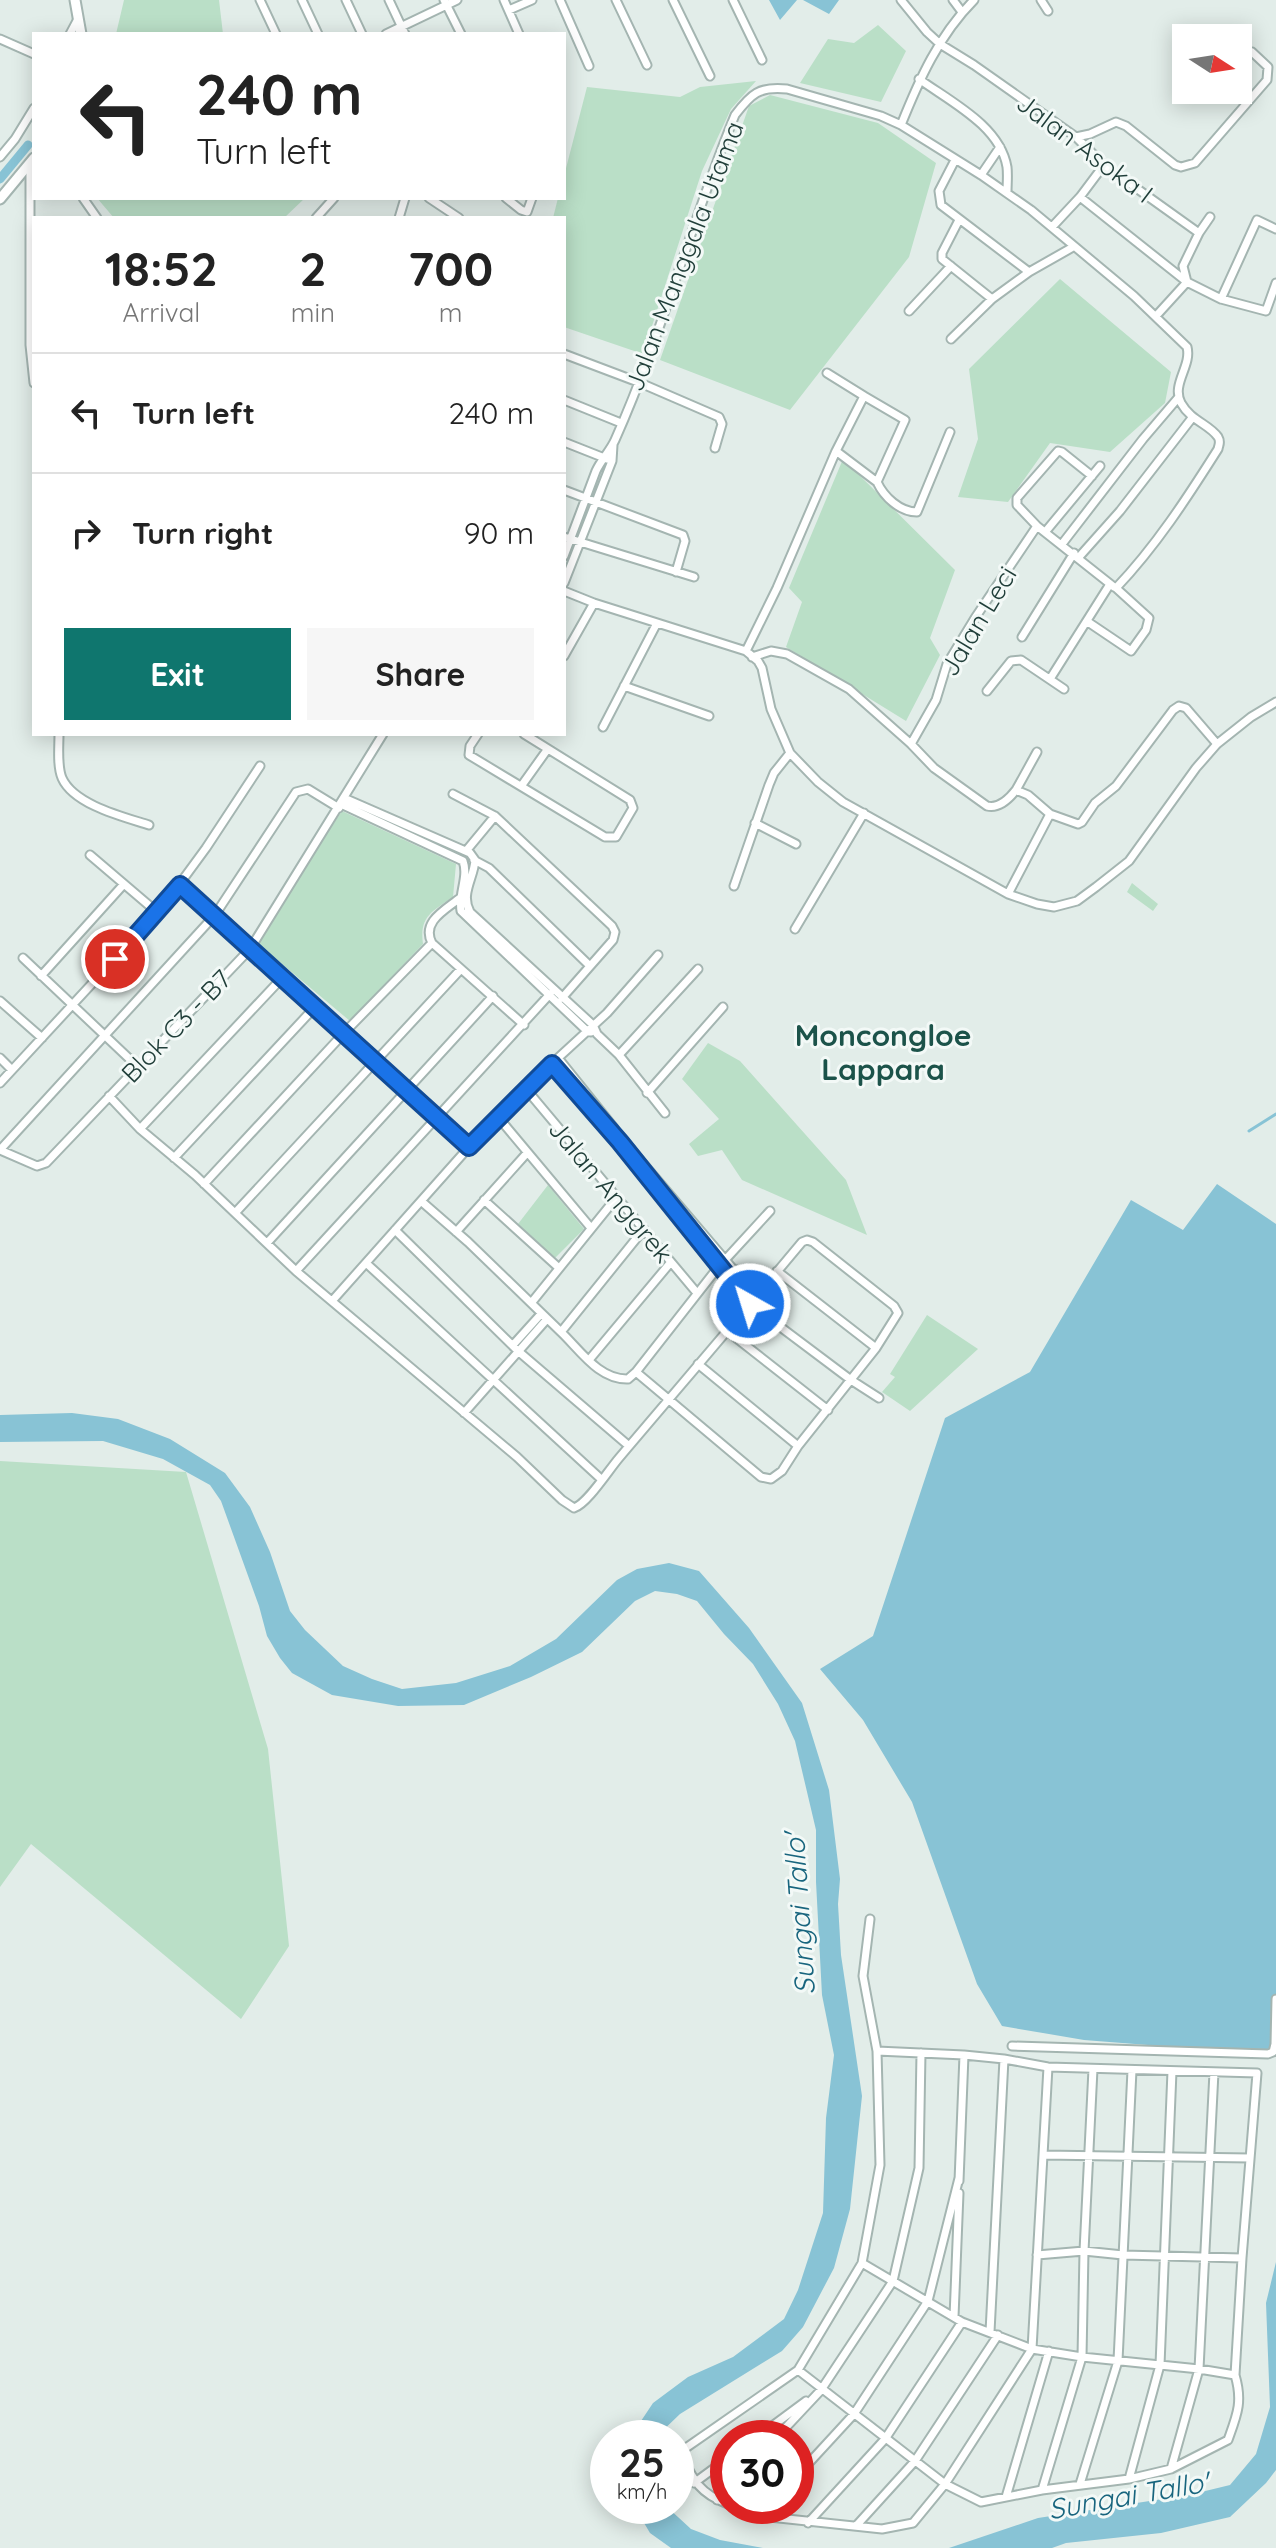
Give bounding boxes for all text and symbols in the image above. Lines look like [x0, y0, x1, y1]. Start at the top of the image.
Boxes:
north arrow [1172, 24, 1252, 104]
map controls [1172, 24, 1252, 104]
text: 240 m [196, 59, 363, 129]
icon: left [64, 64, 168, 168]
street label: Jalan Asoka I [1010, 86, 1160, 210]
street label: Jalan Manggala Utama [617, 116, 751, 396]
text: Turn left [196, 128, 332, 173]
text: 18:52 [105, 238, 218, 298]
text: 2 [299, 238, 327, 298]
text: 700 [408, 238, 493, 298]
text: Arrival [122, 296, 200, 329]
text: min [291, 296, 335, 329]
text: m [439, 296, 462, 329]
icon: left [64, 391, 108, 435]
text: Turn left [132, 394, 255, 432]
text: 240 m [449, 394, 534, 432]
icon: right [64, 511, 108, 555]
text: Turn right [132, 514, 273, 552]
text: 90 m [464, 514, 534, 552]
street label: Jalan Leci [932, 560, 1024, 682]
button: Exit [64, 628, 291, 720]
button: Share [307, 628, 534, 720]
pin [81, 925, 149, 993]
icon: arrive [93, 937, 137, 981]
street label: Blok C3 - B7 [114, 963, 238, 1089]
district label: Moncongloe Lappara [795, 1016, 971, 1088]
street label: Jalan Anggrek [542, 1113, 680, 1269]
position arrow [708, 1262, 792, 1346]
water label: Sungai Tallo' [776, 1828, 822, 1996]
speed limit sign: 30 [710, 2420, 814, 2524]
text: 25 [619, 2437, 665, 2487]
water label: Sungai Tallo' [1045, 2463, 1215, 2526]
text: km/h [617, 2479, 667, 2504]

